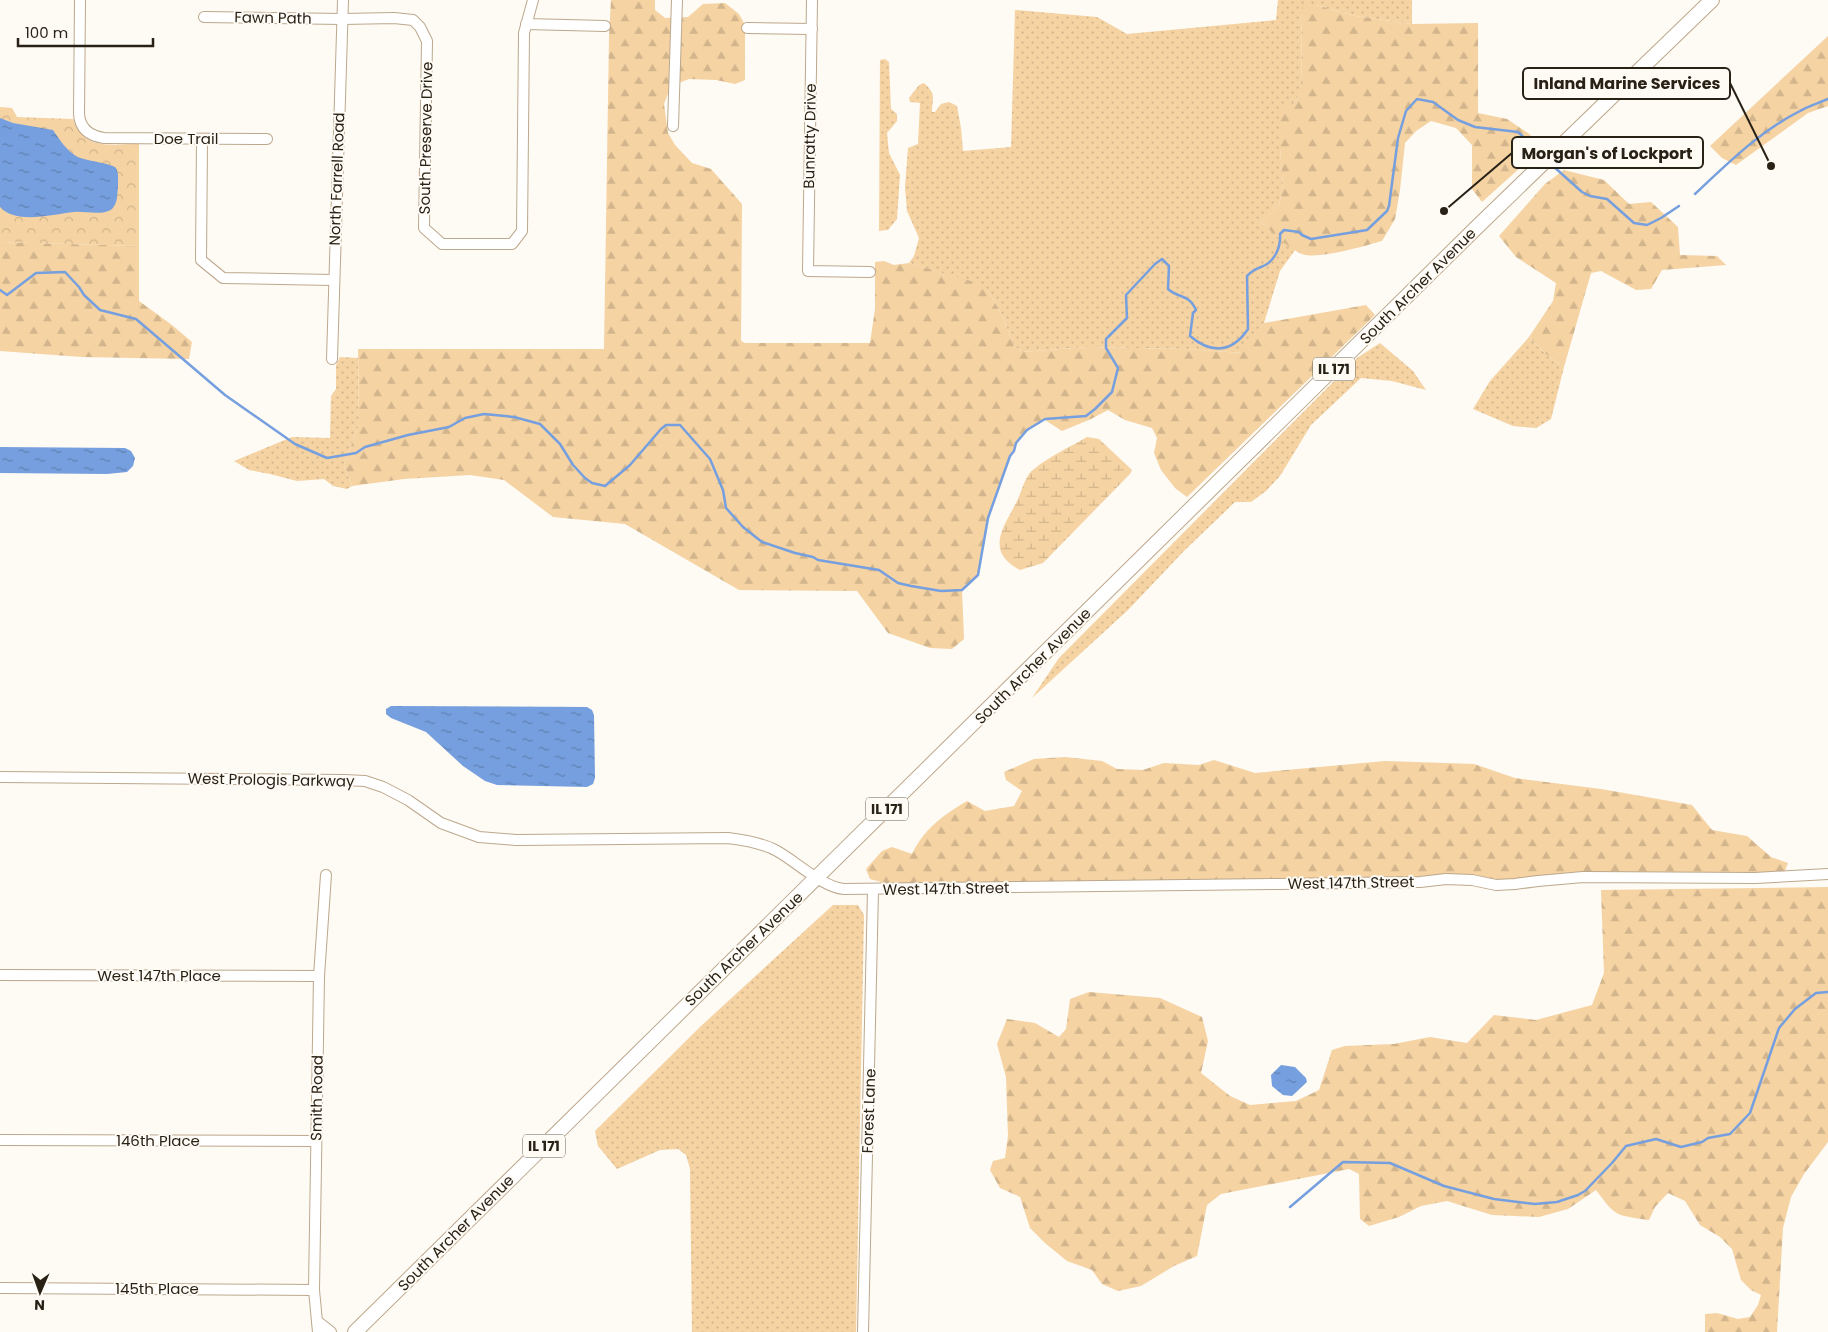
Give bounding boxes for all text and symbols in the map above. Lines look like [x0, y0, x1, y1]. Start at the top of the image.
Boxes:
street label: Fawn Path [234, 6, 312, 29]
scale bar [18, 15, 152, 47]
text: 100 m [25, 22, 68, 43]
street label: South Preserve Drive [414, 61, 437, 215]
callout: Inland Marine Services [1523, 68, 1730, 99]
text: Inland Marine Services [1533, 72, 1721, 95]
street label: Bunratty Drive [798, 83, 821, 189]
street label: North Farrell Road [324, 112, 349, 246]
street label: Doe Trail [154, 128, 218, 149]
callout: Morgan's of Lockport [1512, 137, 1703, 168]
text: Morgan's of Lockport [1521, 142, 1693, 165]
street label: South Archer Avenue [1355, 223, 1480, 348]
road number: IL 171 [1313, 358, 1355, 380]
street label: South Archer Avenue [970, 603, 1095, 728]
street label: West Prologis Parkway [187, 768, 355, 791]
road number: IL 171 [866, 798, 908, 821]
street label: West 147th Street [1287, 871, 1414, 894]
street label: West 147th Street [882, 877, 1009, 900]
street label: South Archer Avenue [680, 887, 807, 1011]
street label: West 147th Place [97, 965, 221, 986]
street label: Smith Road [305, 1055, 328, 1141]
street label: Forest Lane [857, 1068, 880, 1154]
street label: 146th Place [116, 1130, 200, 1151]
road number: IL 171 [523, 1134, 565, 1158]
street label: South Archer Avenue [393, 1170, 518, 1295]
north arrow [15, 1267, 65, 1317]
street label: 145th Place [115, 1278, 199, 1299]
text: N [34, 1295, 45, 1315]

